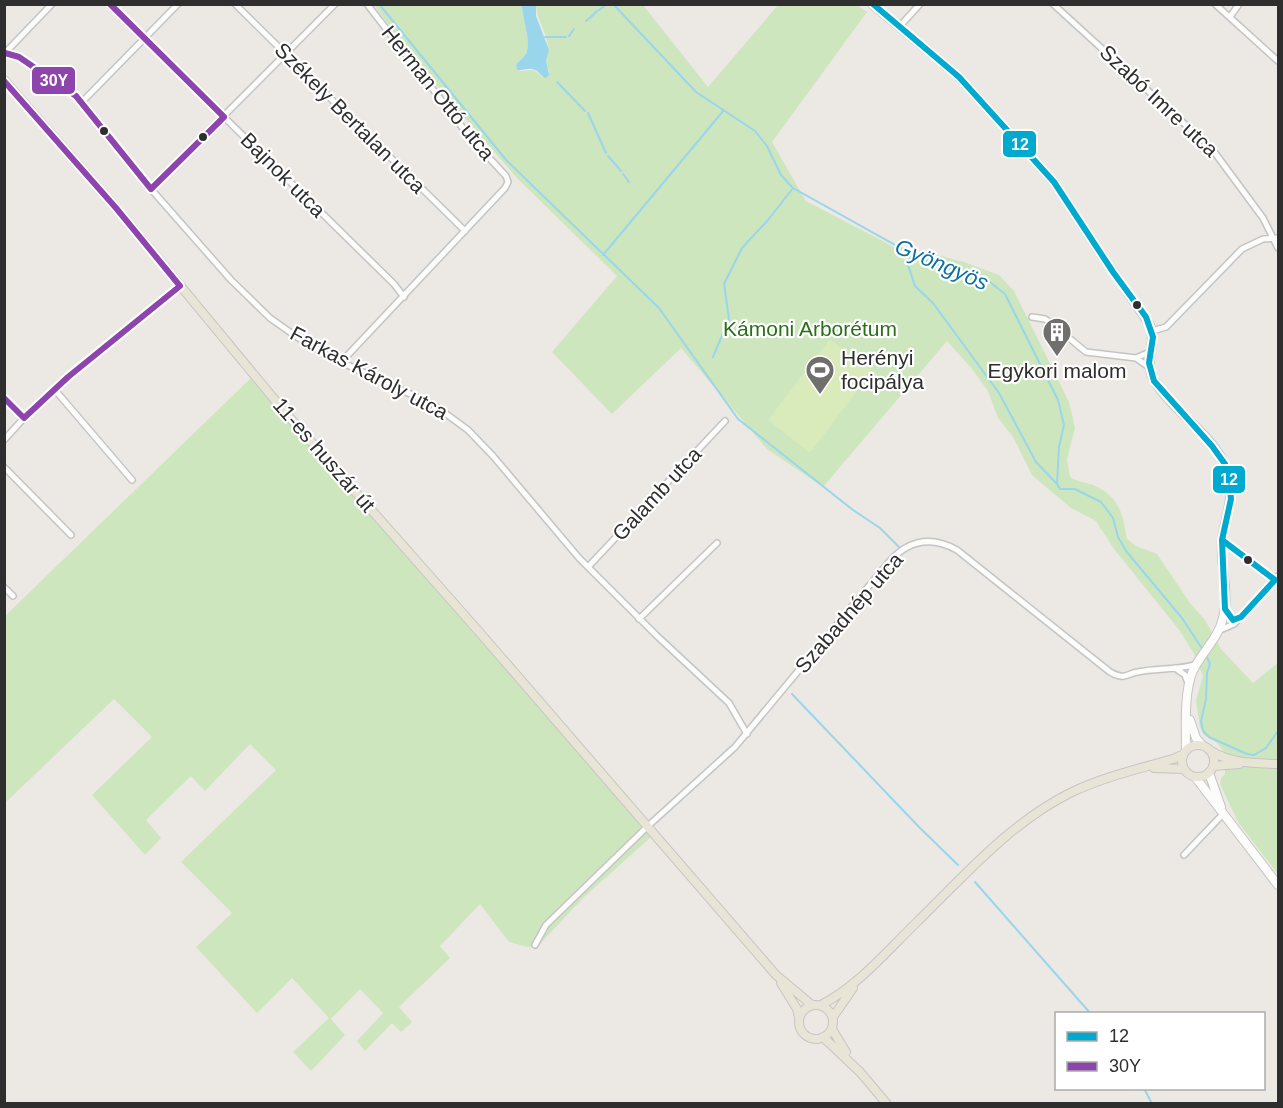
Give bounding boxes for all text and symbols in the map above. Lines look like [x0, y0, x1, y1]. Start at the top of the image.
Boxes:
street label: Herman Ottó utca [377, 21, 500, 165]
street label: Székely Bertalan utca [270, 38, 431, 198]
street label: Szabó Imre utca [1096, 40, 1223, 161]
line badge: 30Y [31, 66, 76, 95]
text: 30Y [40, 72, 69, 89]
unlabelled marker [98, 125, 110, 137]
street label: Bajnok utca [236, 128, 331, 222]
line badge: 12 [1002, 130, 1037, 158]
unlabelled marker [197, 131, 209, 143]
text: 12 [1011, 136, 1029, 153]
water label: Gyöngyös [891, 234, 992, 295]
unlabelled marker [1131, 299, 1143, 311]
building icon: Egykori malom [1041, 316, 1073, 358]
park label: Kámoni Arborétum [723, 317, 897, 340]
street label: Farkas Károly utca [287, 321, 452, 424]
place label: Herényi focipálya [841, 346, 924, 393]
sports icon: Herényi focipálya [804, 354, 836, 396]
place label: Egykori malom [988, 359, 1126, 382]
street label: 11-es huszár út [269, 393, 380, 516]
street label: Galamb utca [608, 442, 706, 545]
line badge: 12 [1212, 465, 1246, 494]
text: 12 [1220, 471, 1238, 488]
street label: Szabadnép utca [790, 548, 907, 677]
unlabelled marker [1242, 554, 1254, 566]
legend [1055, 1012, 1265, 1090]
text: 12 [1109, 1026, 1129, 1046]
text: 30Y [1109, 1056, 1141, 1076]

